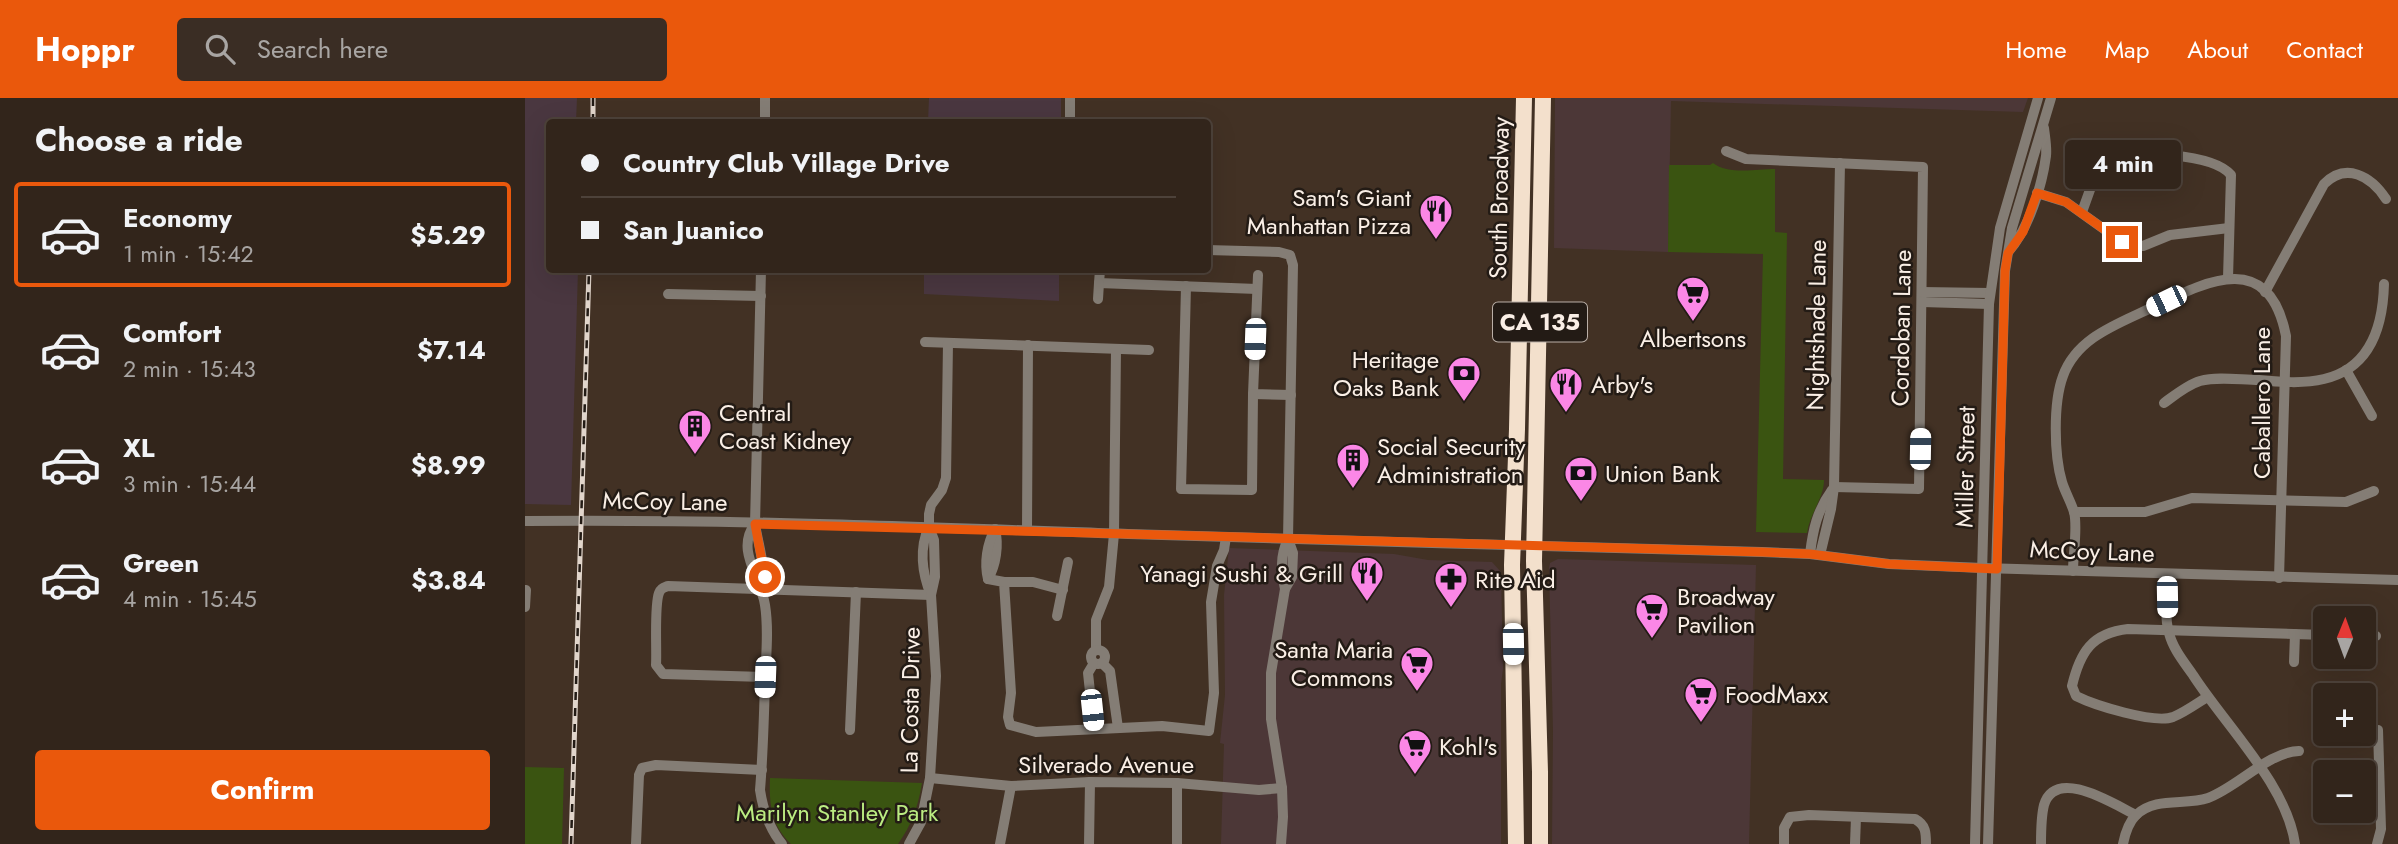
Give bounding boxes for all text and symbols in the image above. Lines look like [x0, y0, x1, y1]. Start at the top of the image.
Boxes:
search box [177, 18, 667, 81]
text: Hoppr [35, 26, 135, 73]
icon: search [201, 30, 239, 68]
text: Search here [257, 30, 388, 68]
text: Home [2005, 32, 2067, 67]
text: Map [2105, 32, 2149, 67]
text: About [2187, 32, 2248, 67]
text: Contact [2286, 32, 2363, 67]
street label: South Broadway [1480, 116, 1518, 279]
text: Choose a ride [35, 117, 243, 163]
callout: 4 min [2064, 141, 2180, 190]
text: Country Club Village Drive [623, 144, 950, 182]
text: 4 min [2092, 147, 2154, 181]
place label: Sam's Giant Manhattan Pizza [1247, 180, 1411, 243]
restaurant icon: Sam's Giant Manhattan Pizza [1417, 192, 1455, 241]
text: Economy [123, 199, 232, 237]
icon: car [39, 203, 102, 266]
text: San Juanico [623, 211, 764, 249]
text: $5.29 [410, 216, 486, 254]
route end [2106, 226, 2138, 258]
text: 1 min · 15:42 [123, 237, 254, 271]
street label: Nightshade Lane [1797, 239, 1835, 411]
street label: Cordoban Lane [1882, 249, 1920, 407]
supermarket icon: Albertsons [1674, 274, 1712, 323]
car [2143, 282, 2190, 320]
road number: CA 135 [1493, 302, 1587, 342]
text: Comfort [123, 314, 221, 352]
icon: car [39, 318, 102, 381]
car [1244, 318, 1267, 360]
place label: Albertsons [1640, 321, 1746, 356]
street label: Caballero Lane [2244, 327, 2279, 479]
text: $7.14 [417, 331, 486, 369]
place label: Heritage Oaks Bank [1333, 342, 1439, 405]
text: 2 min · 15:43 [123, 352, 256, 386]
bank icon: Heritage Oaks Bank [1445, 354, 1483, 403]
restaurant icon: Arby's [1547, 365, 1585, 414]
place label: Arby's [1591, 367, 1653, 402]
place label: Central Coast Kidney [719, 395, 852, 458]
street label: Miller Street [1946, 406, 1984, 528]
building icon: Central Coast Kidney [676, 407, 714, 456]
car [1910, 428, 1931, 470]
text: XL [123, 429, 155, 467]
place label: Social Security Administration [1377, 429, 1526, 492]
icon: car [39, 433, 102, 496]
building icon: Social Security Administration [1334, 441, 1372, 490]
text: $8.99 [411, 446, 486, 484]
bank icon: Union Bank [1562, 454, 1600, 503]
place label: Union Bank [1605, 456, 1720, 491]
text: 3 min · 15:44 [123, 467, 256, 501]
street label: McCoy Lane [602, 482, 728, 520]
street label: McCoy Lane [2029, 531, 2155, 571]
text: Green [123, 544, 199, 582]
icon: car [39, 548, 102, 611]
restaurant icon: Yanagi Sushi & Grill [1348, 554, 1386, 603]
place label: Yanagi Sushi & Grill [1140, 556, 1343, 591]
pharmacy icon: Rite Aid [1432, 560, 1470, 609]
text: $3.84 [411, 561, 486, 599]
route start [749, 561, 781, 593]
place label: Rite Aid [1475, 562, 1556, 597]
car [2157, 576, 2178, 618]
place label: Broadway Pavilion [1677, 579, 1775, 642]
text: 4 min · 15:45 [123, 582, 257, 616]
supermarket icon: Broadway Pavilion [1633, 591, 1671, 640]
north arrow [2313, 606, 2377, 668]
map controls [2313, 606, 2376, 823]
car [1503, 623, 1524, 665]
street label: La Costa Drive [891, 626, 929, 774]
place label: Santa Maria Commons [1274, 632, 1393, 695]
supermarket icon: Santa Maria Commons [1398, 644, 1436, 693]
car [754, 656, 777, 698]
supermarket icon: FoodMaxx [1682, 675, 1720, 724]
place label: FoodMaxx [1725, 677, 1829, 712]
button: + [2313, 683, 2376, 746]
car [1080, 688, 1105, 732]
supermarket icon: Kohl's [1396, 727, 1434, 776]
place label: Kohl's [1439, 729, 1497, 764]
street label: Silverado Avenue [1018, 747, 1194, 782]
button: Confirm [35, 750, 490, 830]
button: − [2313, 760, 2376, 823]
park label: Marilyn Stanley Park [736, 795, 939, 830]

